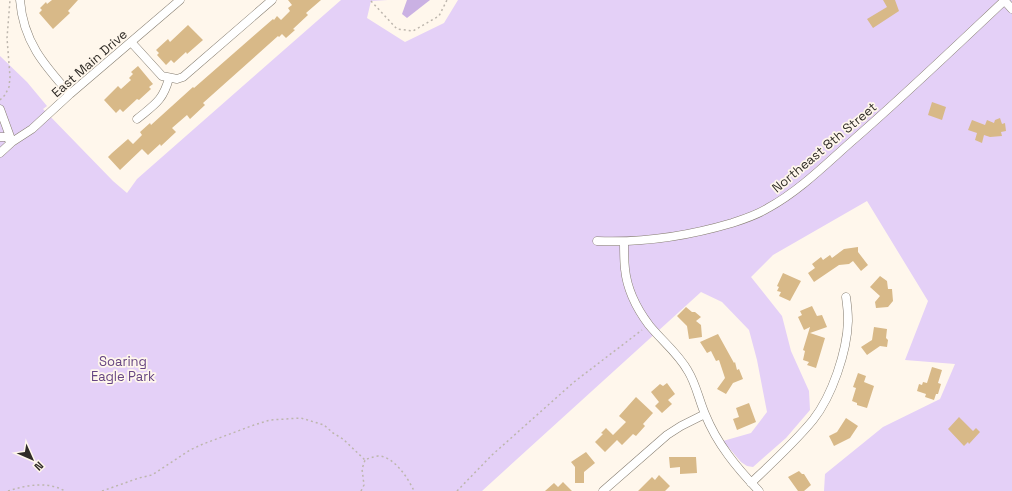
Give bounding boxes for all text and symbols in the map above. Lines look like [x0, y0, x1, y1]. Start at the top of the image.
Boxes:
street label: East Main Drive [48, 26, 131, 101]
street label: Northeast 8th Street [768, 99, 880, 196]
park label: Soaring Eagle Park [91, 353, 155, 385]
north arrow [12, 439, 52, 479]
text: N [32, 459, 47, 474]

